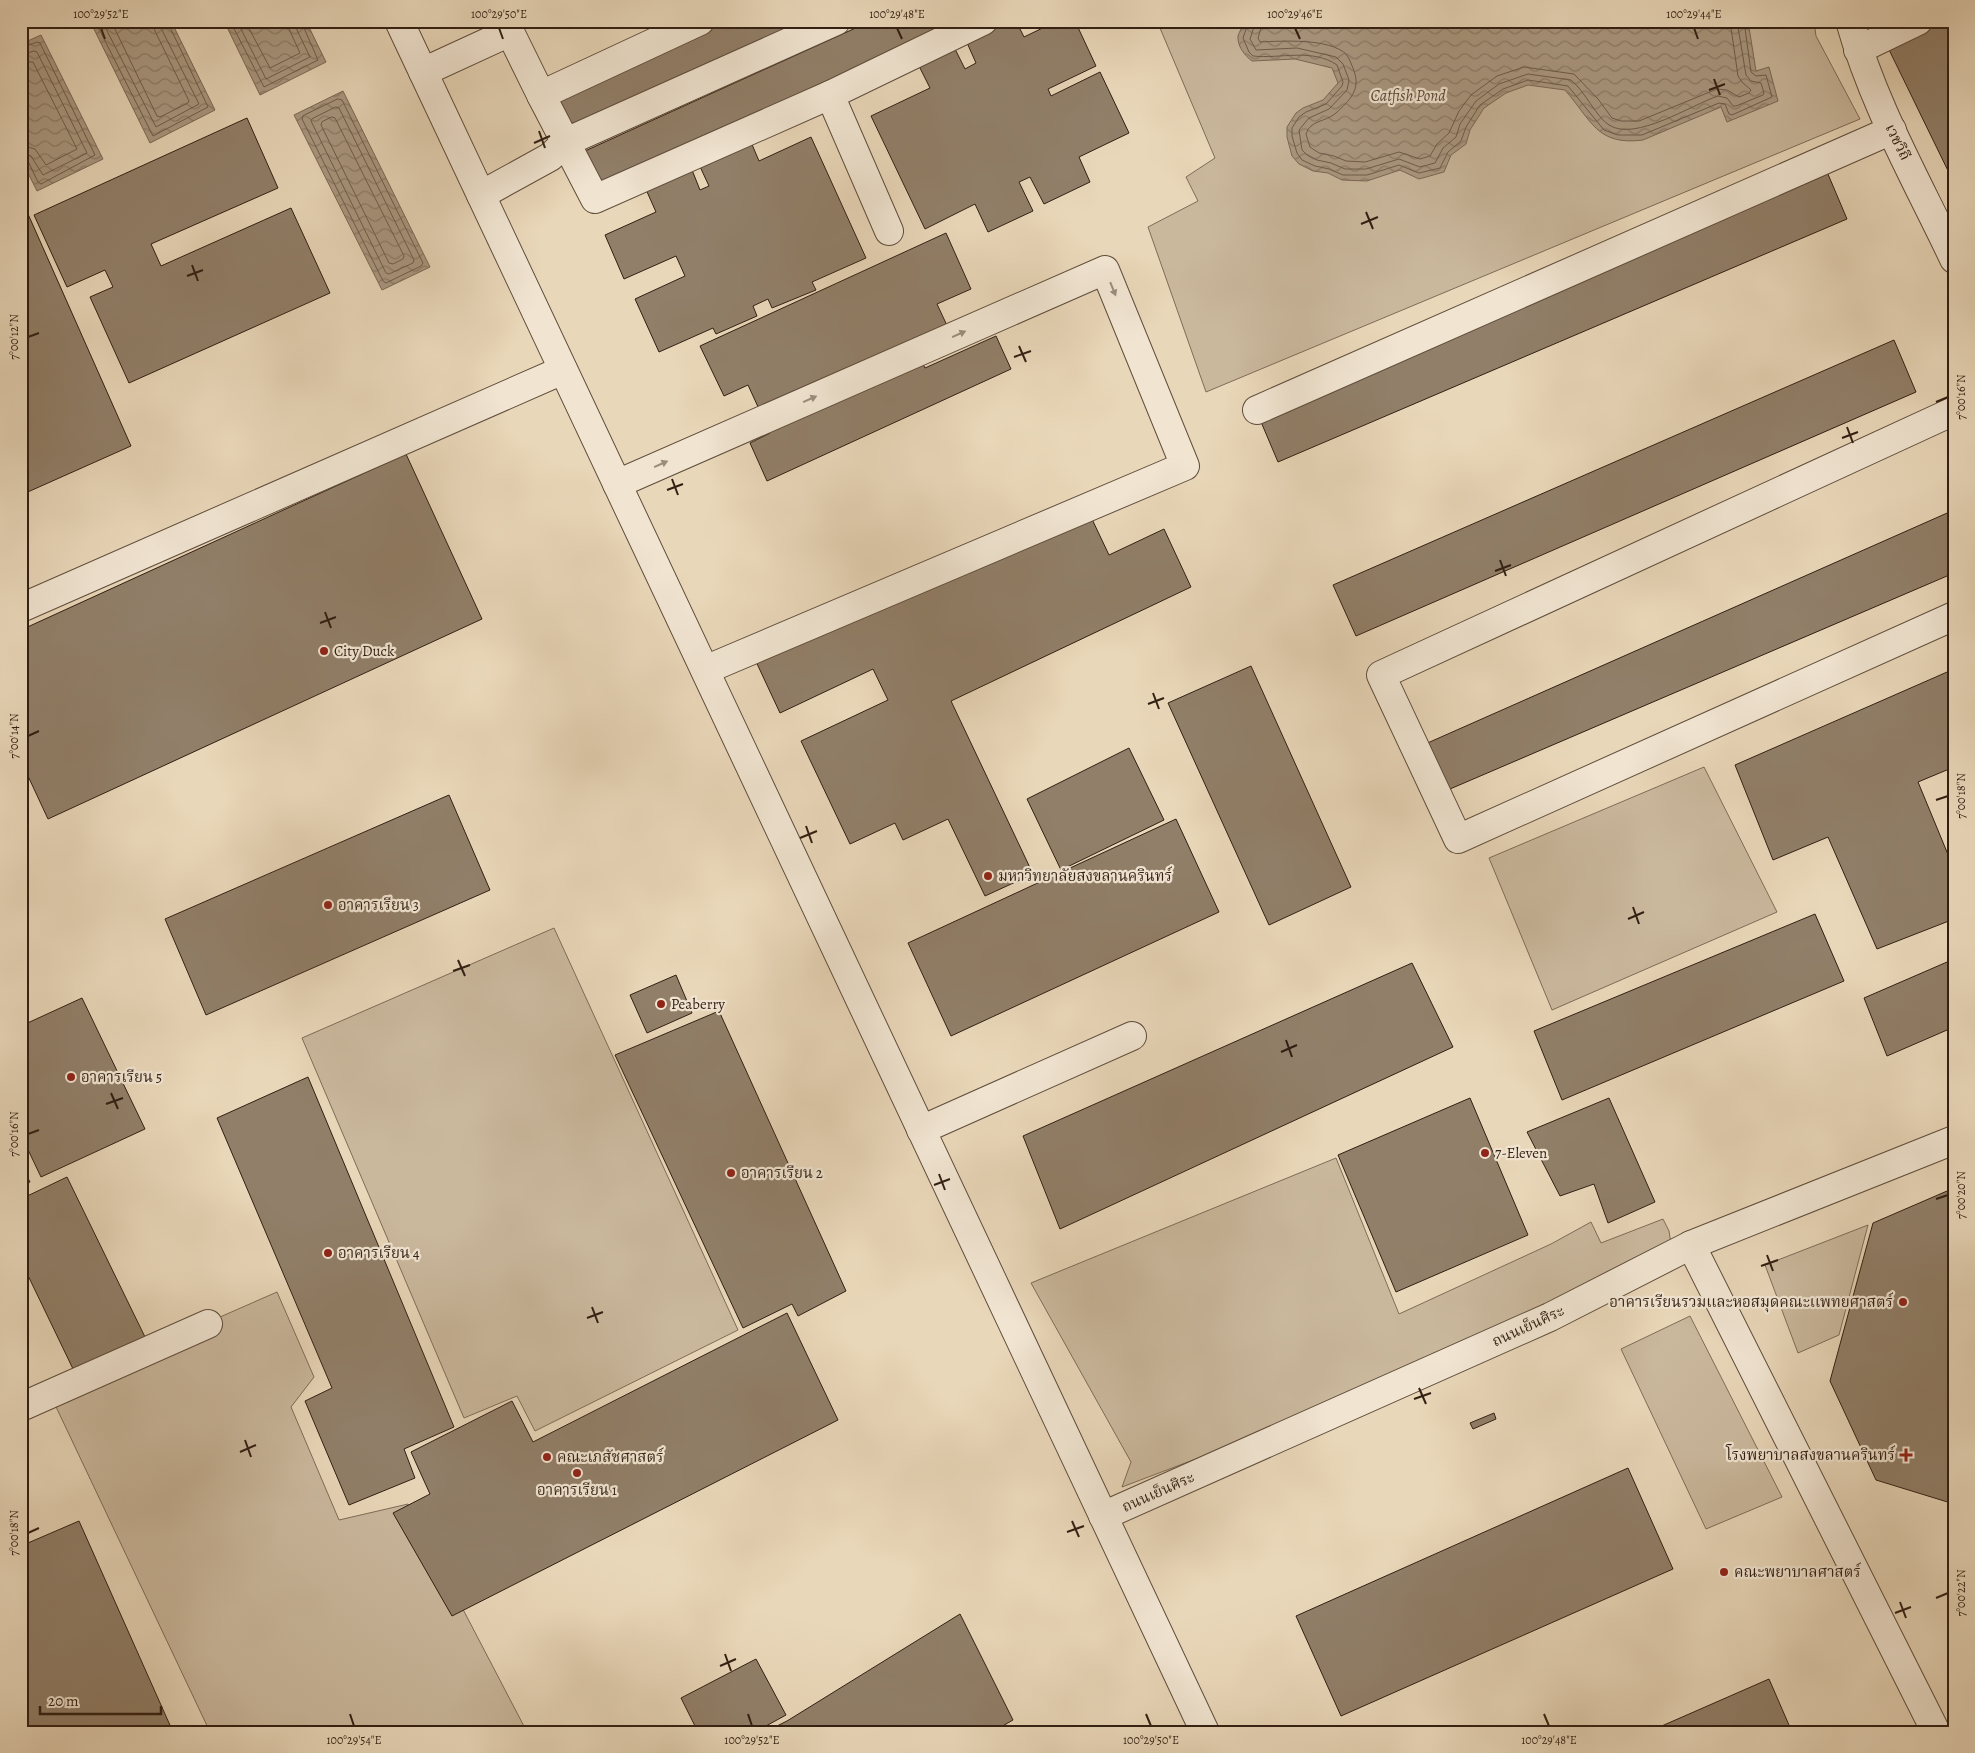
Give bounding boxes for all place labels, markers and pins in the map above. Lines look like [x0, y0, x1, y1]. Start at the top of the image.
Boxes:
place label: City Duck [334, 641, 395, 661]
marker: City Duck [318, 645, 330, 657]
place label: มหาวิทยาลัยสงขลานครินทร์ [998, 866, 1173, 886]
marker: มหาวิทยาลัยสงขลานครินทร์ [982, 870, 994, 882]
place label: อาคารเรียน 3 [338, 895, 419, 915]
marker: อาคารเรียน 3 [322, 899, 334, 911]
place label: Peaberry [671, 994, 725, 1014]
marker: Peaberry [655, 998, 667, 1010]
place label: อาคารเรียน 5 [81, 1067, 162, 1087]
marker: อาคารเรียน 5 [65, 1071, 77, 1083]
place label: 7-Eleven [1495, 1143, 1547, 1163]
marker: 7-Eleven [1479, 1147, 1491, 1159]
place label: อาคารเรียน 2 [741, 1163, 823, 1183]
marker: อาคารเรียน 2 [725, 1167, 737, 1179]
place label: อาคารเรียน 4 [338, 1243, 420, 1263]
marker: อาคารเรียน 4 [322, 1247, 334, 1259]
place label: อาคารเรียนรวมเเละหอสมุดคณะเเพทยศาสตร์ [1609, 1292, 1894, 1313]
marker: อาคารเรียนรวมเเละหอสมุดคณะเเพทยศาสตร์ [1897, 1296, 1909, 1308]
place label: โรงพยาบาลสงขลานครินทร์ [1725, 1444, 1896, 1465]
place label: คณะเภสัชศาสตร์ [557, 1447, 664, 1467]
marker: โรงพยาบาลสงขลานครินทร์ [1899, 1448, 1913, 1462]
marker: คณะเภสัชศาสตร์ [541, 1451, 553, 1463]
marker: อาคารเรียน 1 [571, 1467, 583, 1479]
place label: อาคารเรียน 1 [537, 1480, 617, 1500]
place label: คณะพยาบาลศาสตร์ [1734, 1562, 1862, 1582]
marker: คณะพยาบาลศาสตร์ [1718, 1566, 1730, 1578]

